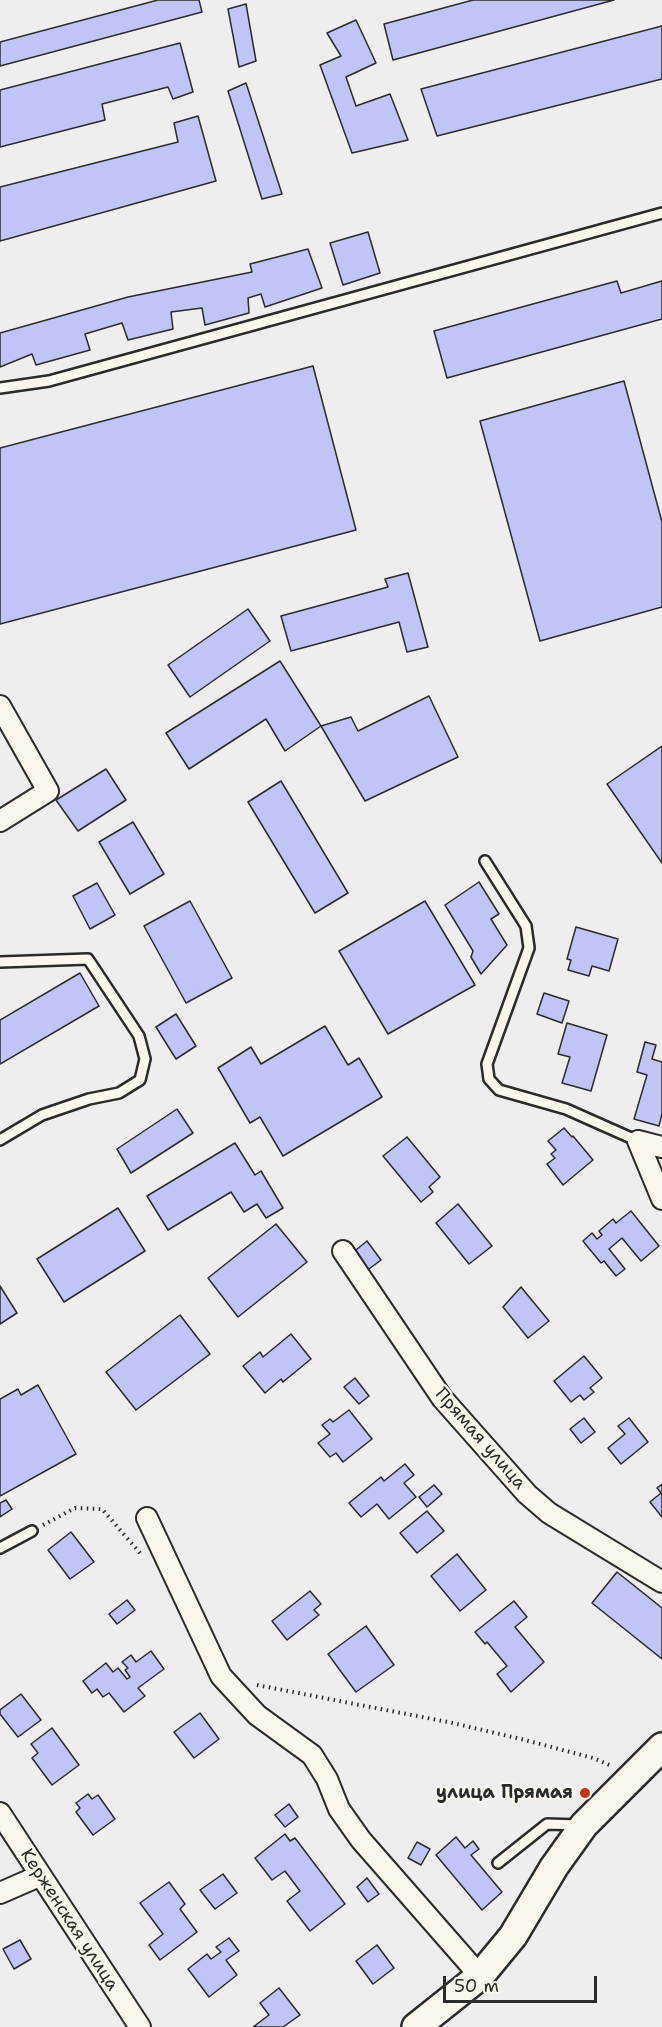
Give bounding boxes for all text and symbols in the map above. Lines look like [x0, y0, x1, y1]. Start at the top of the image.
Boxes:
street label: Прямая улица [430, 1384, 530, 1494]
place label: улица Прямая [436, 1782, 573, 1804]
marker: улица Прямая [578, 1786, 592, 1800]
street label: Керженская улица [15, 1845, 123, 1995]
scale bar [446, 1964, 600, 2002]
text: 50 m [454, 1974, 499, 1998]

